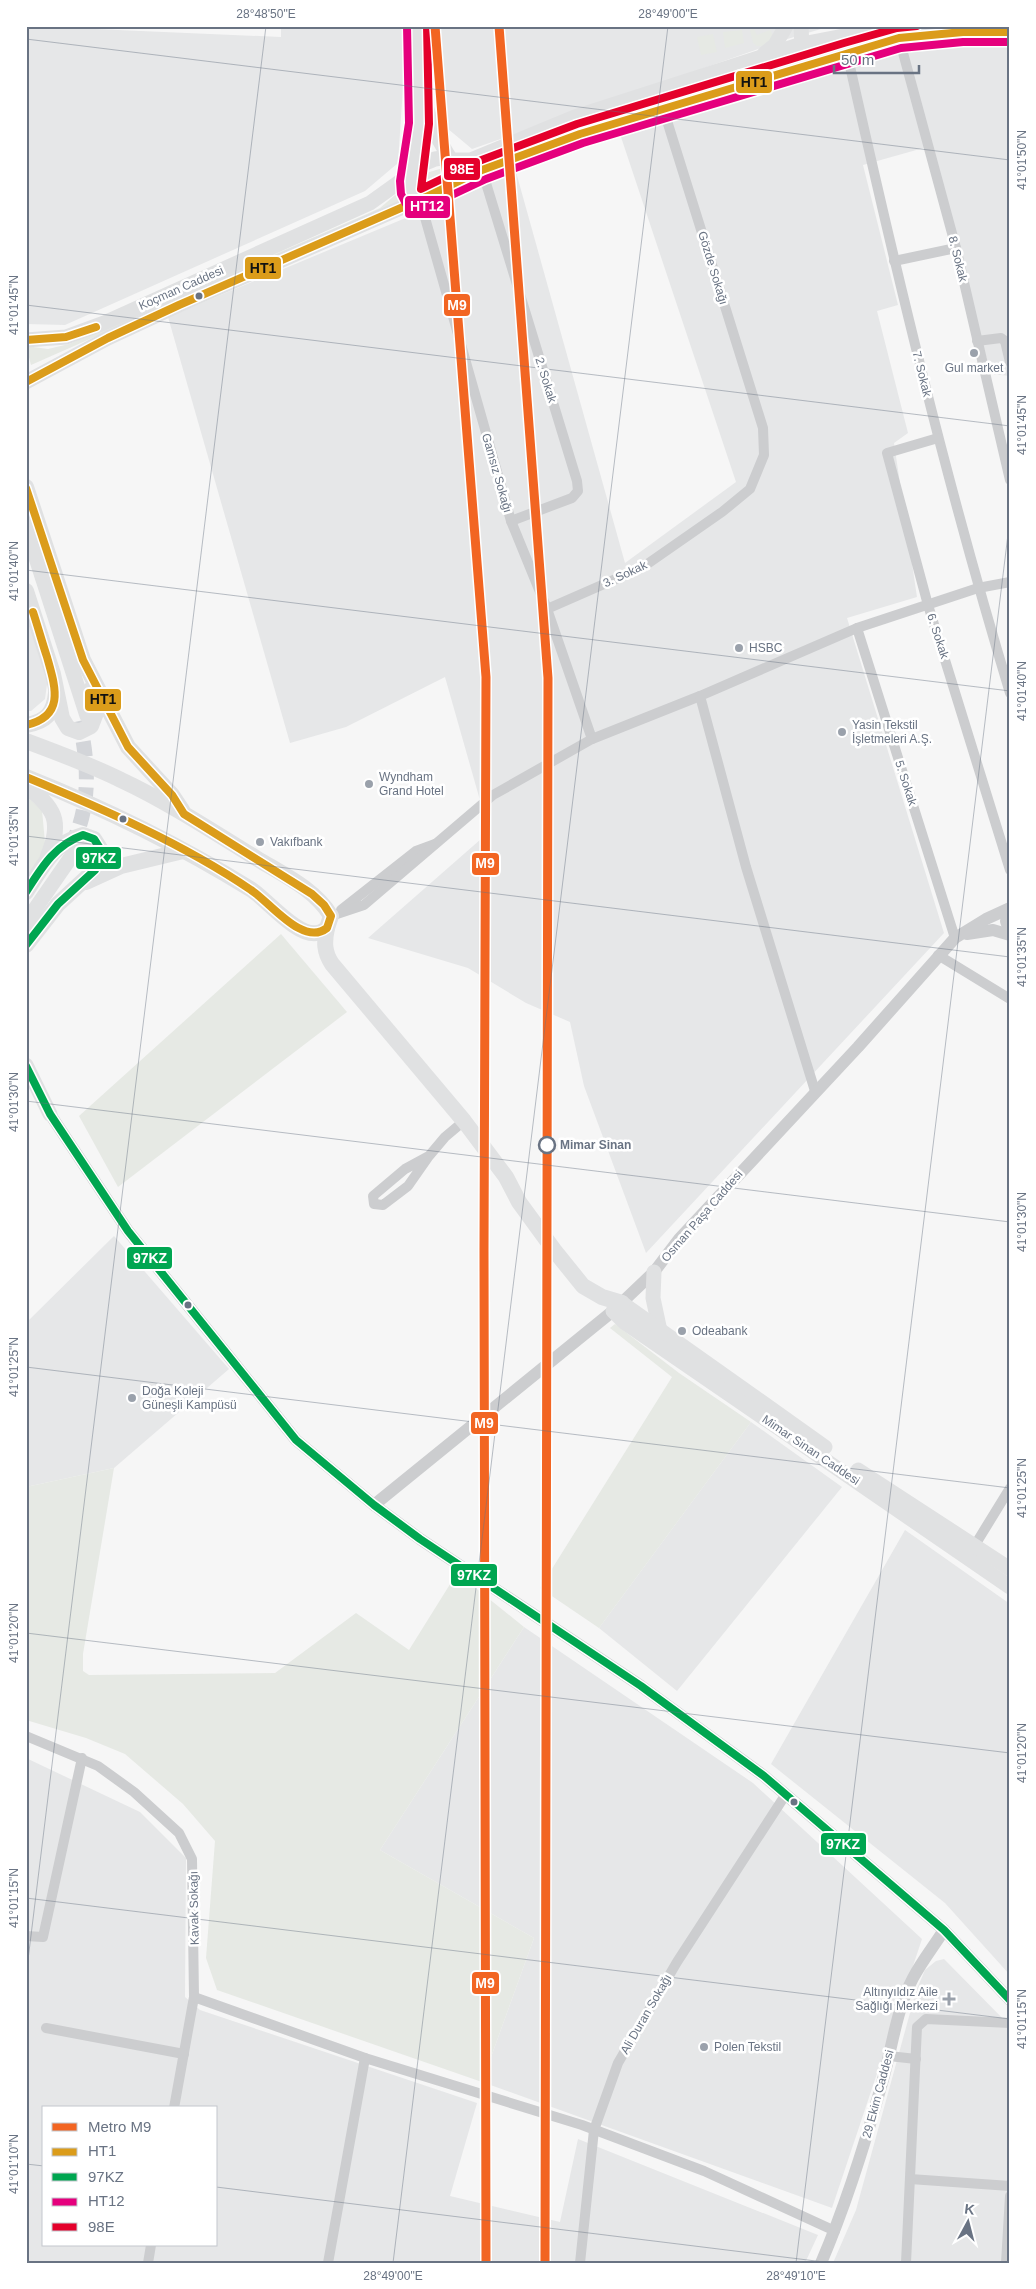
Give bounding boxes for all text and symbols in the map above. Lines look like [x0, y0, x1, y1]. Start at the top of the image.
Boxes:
text: 28°48'50"E [236, 7, 296, 21]
text: 28°49'00"E [638, 7, 698, 21]
scale bar [834, 42, 918, 74]
text: 50 m [841, 51, 874, 68]
line badge: HT1 [735, 70, 773, 94]
text: HT1 [741, 74, 767, 90]
text: 41°01'50"N [1015, 130, 1029, 190]
line badge: 98E [443, 157, 481, 181]
text: 98E [450, 161, 474, 177]
line badge: HT12 [404, 195, 451, 219]
text: HT12 [410, 198, 444, 214]
street label: Gözde Sokağı [695, 230, 731, 306]
street label: 8. Sokak [946, 235, 971, 284]
line badge: HT1 [244, 256, 282, 280]
text: HT1 [250, 260, 276, 276]
street label: Koçman Caddesi [136, 263, 226, 313]
text: 41°01'45"N [7, 275, 21, 335]
unlabelled marker [194, 291, 204, 301]
line badge: M9 [443, 293, 471, 317]
text: M9 [447, 297, 467, 313]
marker: Gul market [968, 347, 980, 359]
street label: 7. Sokak [910, 350, 935, 399]
street label: 2. Sokak [532, 356, 560, 405]
place label: Gul market [945, 361, 1004, 375]
text: 41°01'45"N [1015, 395, 1029, 455]
street label: Gamsız Sokağı [479, 432, 515, 514]
text: 41°01'40"N [7, 541, 21, 601]
street label: 3. Sokak [601, 557, 650, 590]
street label: 6. Sokak [924, 612, 952, 661]
place label: HSBC [749, 641, 783, 655]
marker: HSBC [733, 642, 745, 654]
text: 41°01'40"N [1015, 661, 1029, 721]
line badge: HT1 [84, 688, 122, 712]
text: HT1 [90, 691, 116, 707]
place label: Yasin Tekstil İşletmeleri A.Ş. [852, 718, 932, 746]
marker: Yasin Tekstil İşletmeleri A.Ş. [836, 726, 848, 738]
street label: 5. Sokak [892, 759, 920, 808]
place label: Wyndham Grand Hotel [379, 770, 444, 798]
marker: Wyndham Grand Hotel [363, 778, 375, 790]
text: 41°01'35"N [7, 806, 21, 866]
unlabelled marker [118, 814, 128, 824]
place label: Vakıfbank [270, 835, 323, 849]
marker: Vakıfbank [254, 836, 266, 848]
line badge: 97KZ [75, 846, 122, 870]
text: 97KZ [82, 850, 117, 866]
line badge: M9 [471, 852, 500, 876]
text: M9 [475, 855, 495, 871]
text: 41°01'35"N [1015, 927, 1029, 987]
text: 41°01'30"N [7, 1072, 21, 1132]
marker: Mimar Sinan [538, 1136, 556, 1154]
place label: Mimar Sinan [560, 1138, 631, 1152]
street label: Osman Paşa Caddesi [658, 1167, 746, 1265]
text: 41°01'30"N [1015, 1192, 1029, 1252]
line badge: 97KZ [126, 1246, 173, 1270]
text: 97KZ [133, 1250, 168, 1266]
unlabelled marker [183, 1300, 193, 1310]
place label: Odeabank [692, 1324, 748, 1338]
marker: Odeabank [676, 1325, 688, 1337]
text: 41°01'25"N [7, 1337, 21, 1397]
place label: Doğa Koleji Güneşli Kampüsü [142, 1384, 237, 1412]
marker: Doğa Koleji Güneşli Kampüsü [126, 1392, 138, 1404]
line badge: M9 [470, 1411, 499, 1435]
street label: Mimar Sinan Caddesi [760, 1412, 862, 1488]
text: M9 [474, 1415, 494, 1431]
text: 41°01'25"N [1015, 1458, 1029, 1518]
line badge: 97KZ [450, 1563, 498, 1587]
text: 97KZ [457, 1567, 492, 1583]
text: 41°01'20"N [7, 1603, 21, 1663]
text: 41°01'20"N [1015, 1723, 1029, 1783]
unlabelled marker [789, 1797, 799, 1807]
line badge: 97KZ [820, 1832, 867, 1856]
text: 97KZ [826, 1836, 861, 1852]
text: 41°01'15"N [7, 1868, 21, 1928]
street label: Kavak Sokağı [186, 1871, 202, 1945]
line badge: M9 [471, 1971, 500, 1995]
street label: Ali Duran Sokağı [617, 1972, 675, 2056]
text: M9 [475, 1975, 495, 1991]
place label: Altınyıldız Aile Sağlığı Merkezi [855, 1985, 938, 2013]
text: 41°01'15"N [1015, 1989, 1029, 2049]
marker: Altınyıldız Aile Sağlığı Merkezi [942, 1992, 956, 2006]
place label: Polen Tekstil [714, 2040, 781, 2054]
marker: Polen Tekstil [698, 2041, 710, 2053]
street label: 29 Ekim Caddesi [859, 2048, 897, 2140]
legend [42, 2106, 218, 2246]
text: Metro M9 [88, 2118, 151, 2135]
text: 41°01'10"N [7, 2134, 21, 2194]
text: HT1 [88, 2142, 116, 2159]
text: 97KZ [88, 2168, 124, 2185]
text: HT12 [88, 2192, 125, 2209]
north arrow [944, 2196, 994, 2246]
text: K [964, 2201, 976, 2218]
text: 98E [88, 2218, 115, 2235]
text: 28°49'00"E [363, 2269, 423, 2283]
text: 28°49'10"E [766, 2269, 826, 2283]

